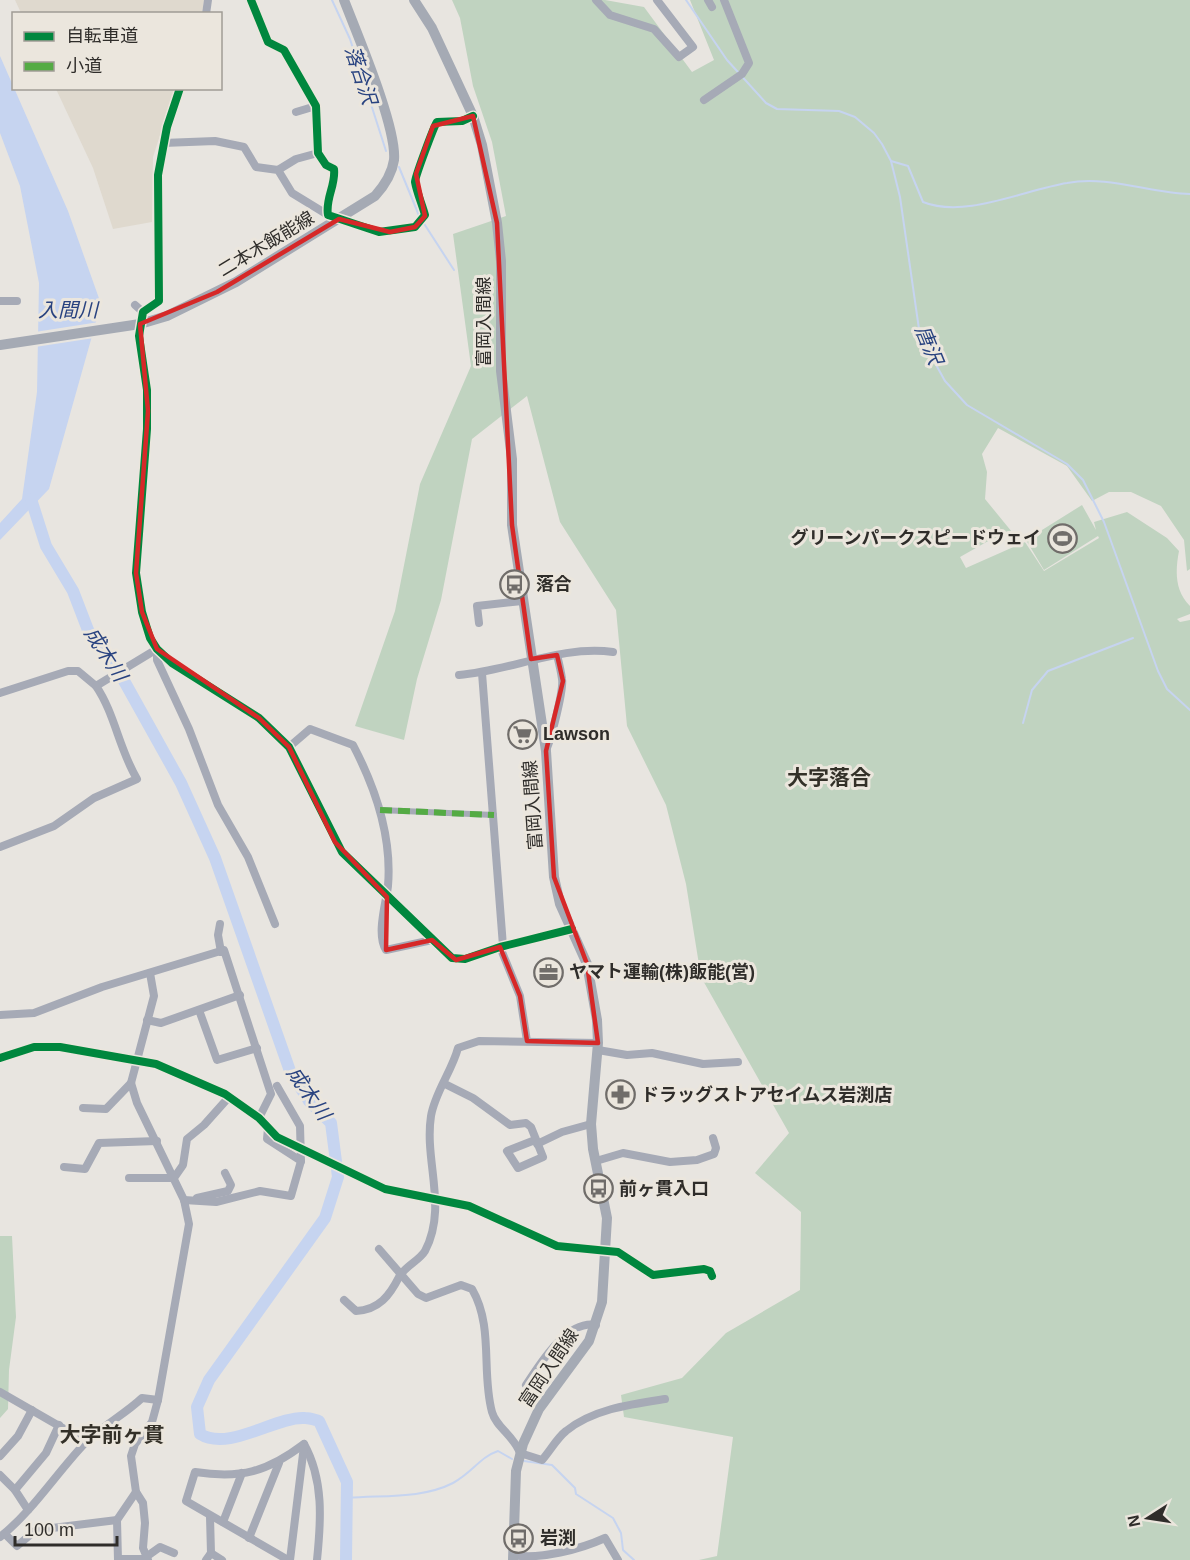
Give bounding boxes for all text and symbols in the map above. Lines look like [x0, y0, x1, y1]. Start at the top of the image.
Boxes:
legend [12, 12, 222, 90]
text: 自転車道 [66, 26, 138, 46]
water label: 落合沢 [341, 43, 382, 110]
text: 小道 [66, 56, 102, 76]
street label: 二本木飯能線 [215, 208, 317, 280]
street label: 富岡入間線 [474, 277, 494, 367]
water label: 入間川 [38, 299, 100, 321]
water label: 唐沢 [911, 322, 948, 370]
sports icon: グリーンパークスピードウェイ [1046, 522, 1078, 554]
place label: グリーンパークスピードウェイ [790, 528, 1041, 548]
bus stop icon: 落合 [499, 568, 531, 600]
place label: 落合 [536, 574, 572, 594]
water label: 成木川 [80, 623, 133, 687]
supermarket icon: Lawson [506, 718, 538, 750]
place label: Lawson [543, 724, 610, 744]
street label: 富岡入間線 [520, 759, 546, 851]
district label: 大字落合 [787, 766, 871, 789]
office icon: ヤマト運輸(株)飯能(営) [532, 956, 564, 988]
place label: ヤマト運輸(株)飯能(営) [569, 962, 755, 982]
water label: 成木川 [283, 1062, 336, 1126]
pharmacy icon: ドラッグストアセイムス岩渕店 [604, 1079, 636, 1111]
place label: ドラッグストアセイムス岩渕店 [641, 1085, 892, 1105]
bus stop icon: 前ヶ貫入口 [582, 1173, 614, 1205]
place label: 前ヶ貫入口 [619, 1179, 709, 1199]
street label: 富岡入間線 [516, 1325, 582, 1411]
district label: 大字前ヶ貫 [60, 1423, 165, 1446]
north arrow [1118, 1488, 1178, 1548]
scale bar [15, 1509, 117, 1547]
text: N [1124, 1514, 1143, 1528]
text: 100 m [24, 1520, 74, 1540]
bus stop icon: 岩渕 [503, 1522, 535, 1554]
place label: 岩渕 [540, 1528, 576, 1548]

